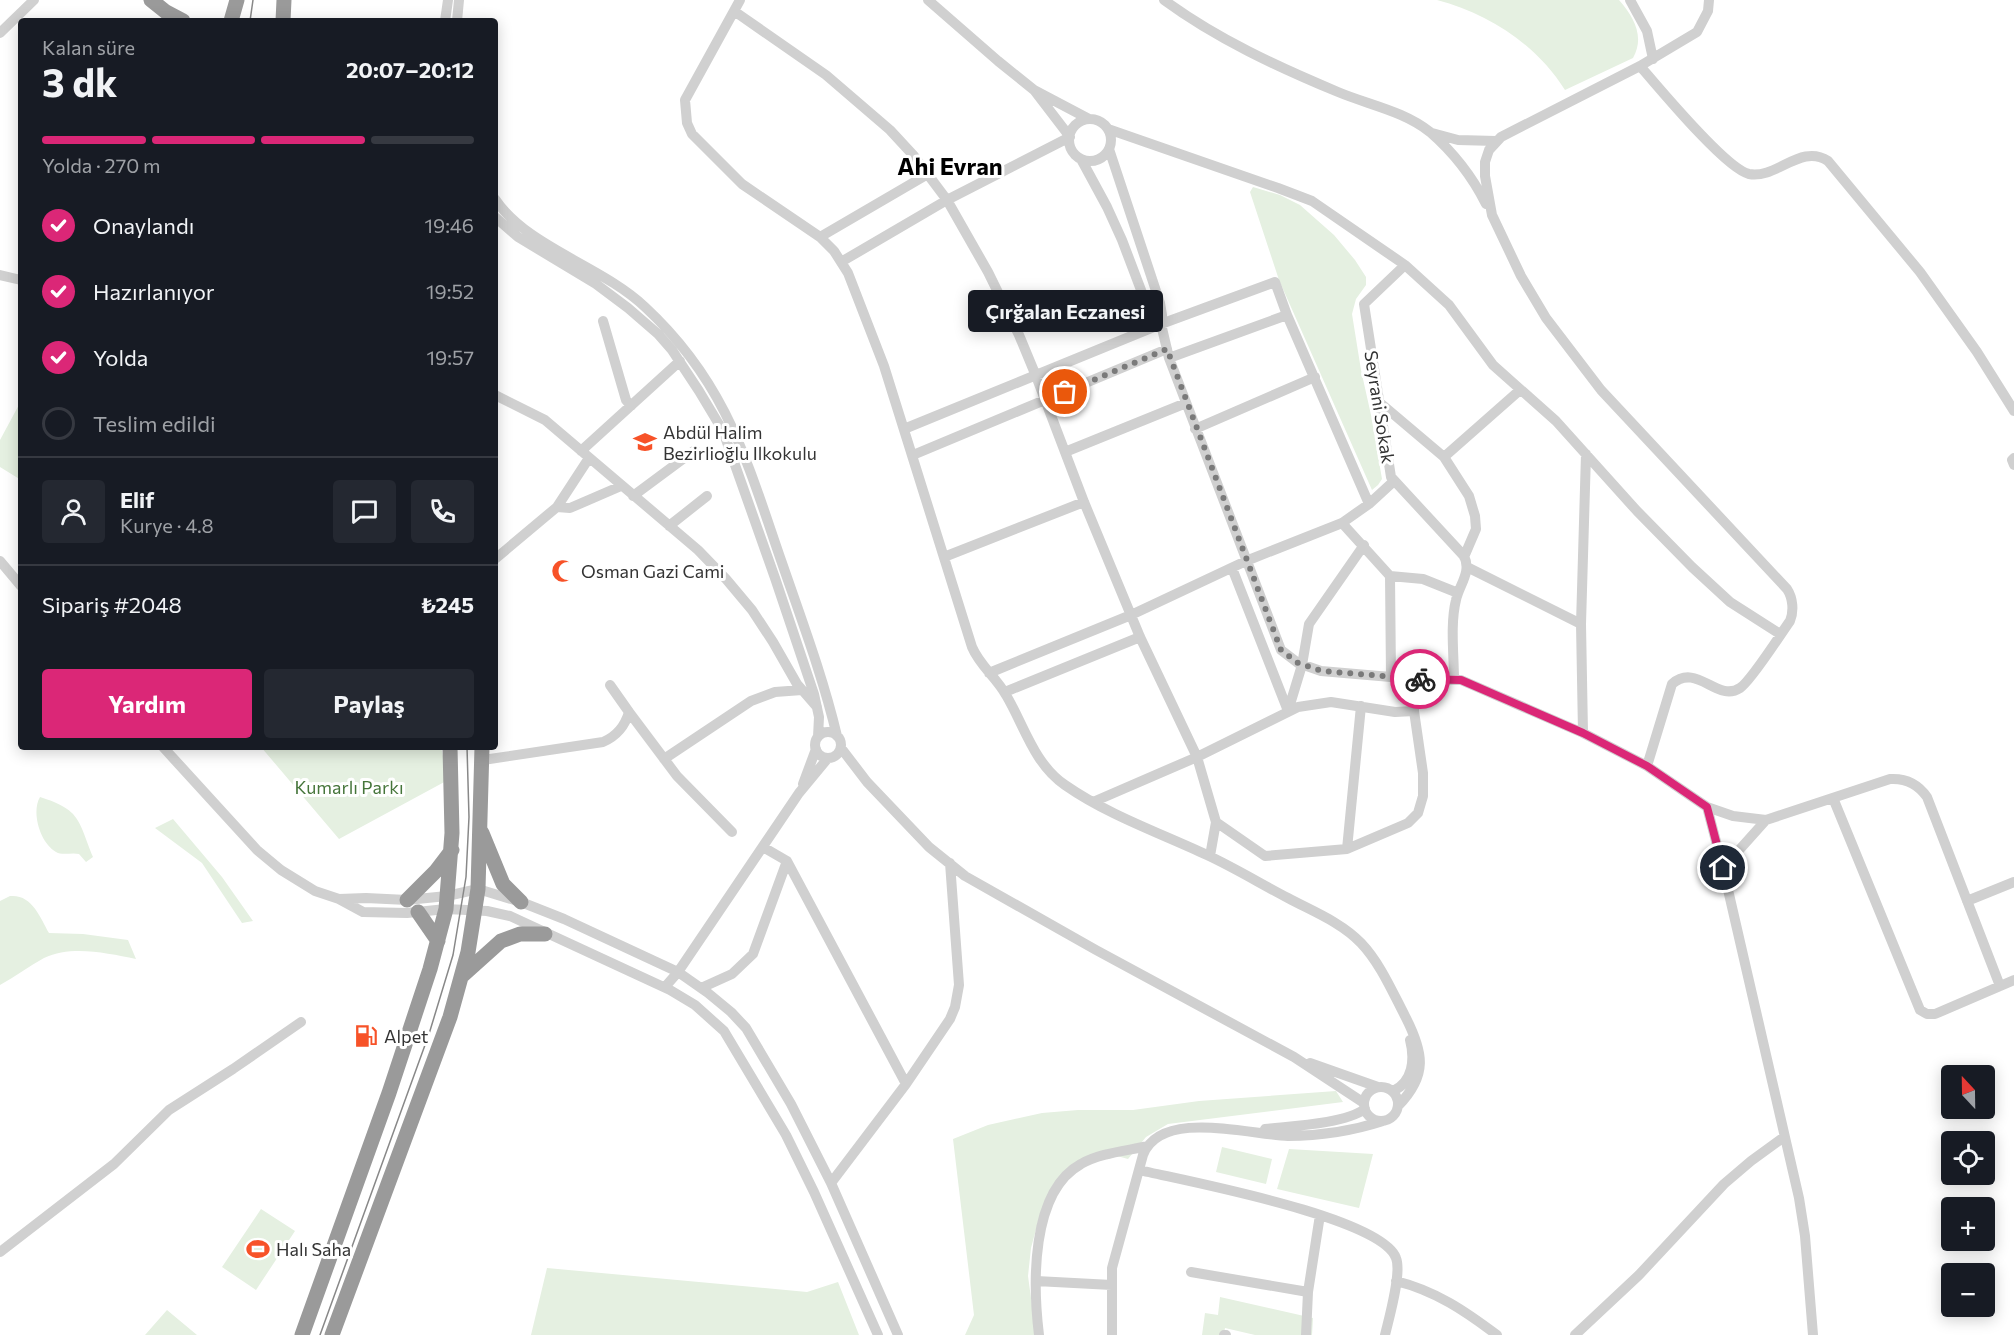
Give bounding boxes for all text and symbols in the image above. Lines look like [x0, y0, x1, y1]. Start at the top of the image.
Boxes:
text: Kalan süre [42, 35, 135, 59]
text: 20:07–20:12 [346, 56, 474, 83]
text: 3 dk [42, 57, 117, 105]
district label: Ahi Evran [897, 151, 1003, 180]
text: Yolda · 270 m [42, 153, 160, 177]
icon: check [42, 209, 75, 242]
text: Onaylandı [93, 212, 194, 239]
text: 19:46 [424, 213, 474, 237]
icon: check [42, 275, 75, 308]
text: Hazırlanıyor [93, 278, 215, 305]
text: 19:52 [426, 279, 474, 303]
callout: Çırğalan Eczanesi [968, 290, 1162, 332]
text: Çırğalan Eczanesi [986, 299, 1145, 323]
icon: check [42, 341, 75, 374]
text: Yolda [93, 344, 148, 371]
text: 19:57 [427, 345, 474, 369]
street label: Seyrani Sokak [1360, 349, 1400, 465]
pin [1039, 366, 1090, 417]
icon: bag [1048, 375, 1081, 408]
text: Teslim edildi [93, 410, 216, 437]
place label: Abdül Halim Bezirlioğlu Ilkokulu [663, 421, 817, 464]
school or university icon: Abdül Halim Bezirlioğlu Ilkokulu [632, 429, 658, 455]
button: person [42, 480, 105, 543]
button: chat [333, 480, 396, 543]
button: phone [411, 480, 474, 543]
text: Elif [120, 486, 154, 513]
text: Kurye · 4.8 [120, 513, 214, 537]
mosque icon: Osman Gazi Cami [550, 558, 576, 584]
place label: Osman Gazi Cami [581, 560, 724, 582]
text: Sipariş #2048 [42, 591, 182, 618]
text: ₺245 [421, 591, 474, 618]
courier [1390, 649, 1450, 709]
icon: bike [1404, 663, 1437, 696]
button: Yardım [42, 669, 252, 738]
button: Paylaş [264, 669, 474, 738]
park label: Kumarlı Parkı [294, 776, 404, 798]
pin [1697, 842, 1748, 893]
icon: home [1706, 851, 1739, 884]
fuel station icon: Alpet [353, 1023, 379, 1049]
place label: Alpet [384, 1025, 428, 1047]
north arrow [1941, 1065, 1995, 1119]
map controls [1941, 1065, 1995, 1317]
button: locate [1941, 1131, 1995, 1185]
button: + [1941, 1197, 1995, 1251]
sports icon: Halı Saha [245, 1236, 271, 1262]
place label: Halı Saha [276, 1238, 351, 1260]
button: − [1941, 1263, 1995, 1317]

